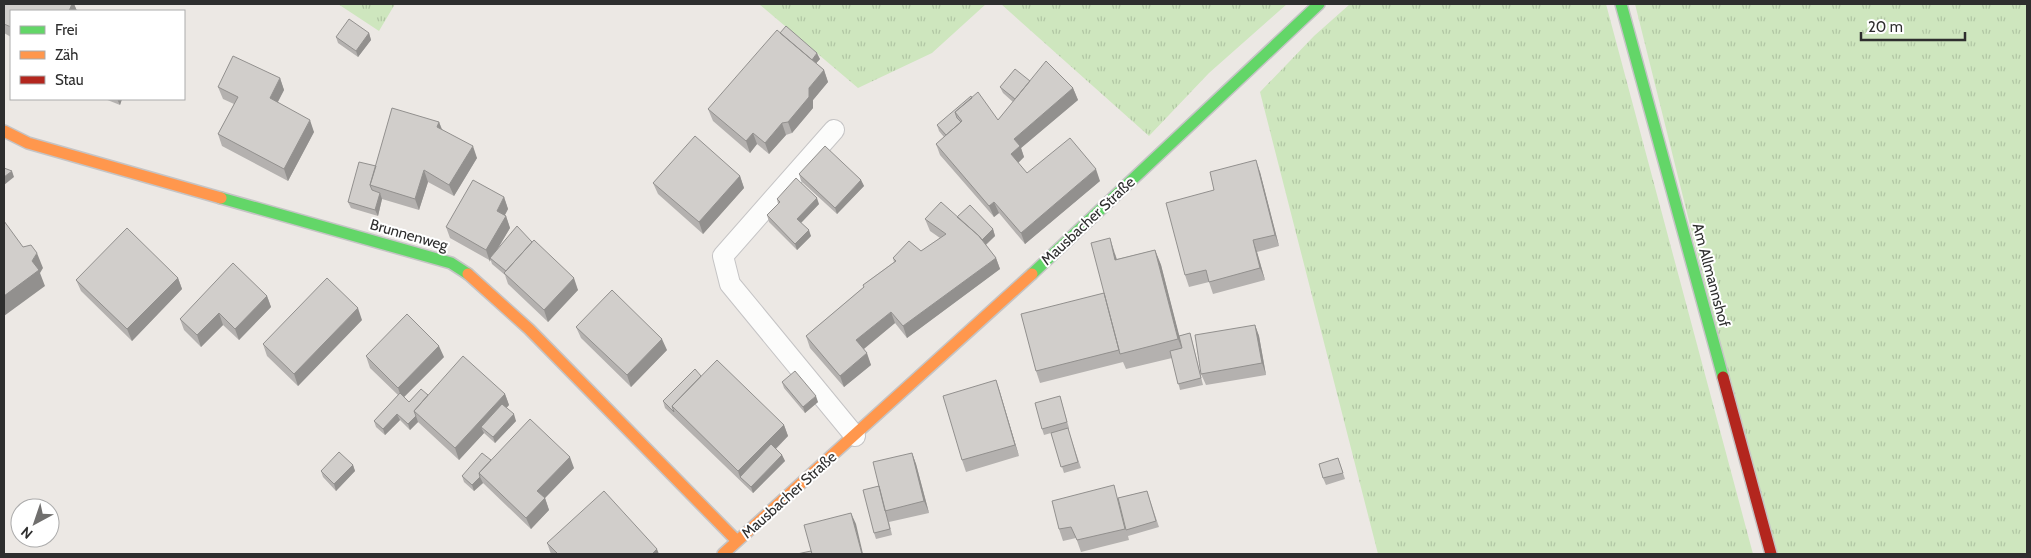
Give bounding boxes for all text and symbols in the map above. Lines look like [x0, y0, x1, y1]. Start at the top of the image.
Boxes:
legend [10, 10, 185, 100]
scale bar [1861, 10, 1965, 42]
text: 20 m [1868, 18, 1903, 36]
text: Frei [55, 21, 78, 39]
text: Zäh [55, 46, 78, 64]
text: Stau [55, 71, 84, 89]
street label: Mausbacher Straße [1038, 173, 1139, 269]
street label: Brunnenweg [368, 215, 450, 255]
street label: Am Allmannshof [1689, 221, 1733, 329]
street label: Mausbacher Straße [738, 448, 840, 542]
north arrow [10, 498, 60, 548]
text: N [17, 523, 36, 543]

